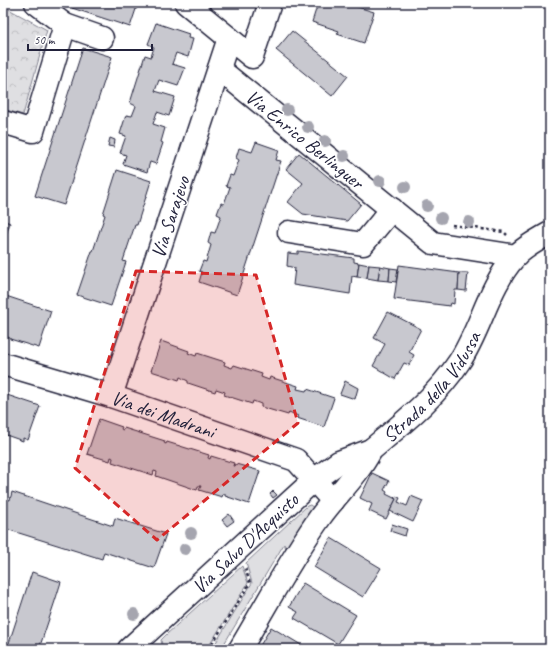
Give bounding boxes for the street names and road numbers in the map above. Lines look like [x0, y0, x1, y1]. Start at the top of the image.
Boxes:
street label: Via Enrico Berlinguer [241, 84, 370, 196]
street label: Via Sarajevo [146, 172, 196, 261]
street label: Strada della Vidussa [377, 327, 487, 448]
street label: Via dei Madrani [108, 385, 220, 445]
street label: Via Salvo D'Acquisto [187, 487, 304, 599]

